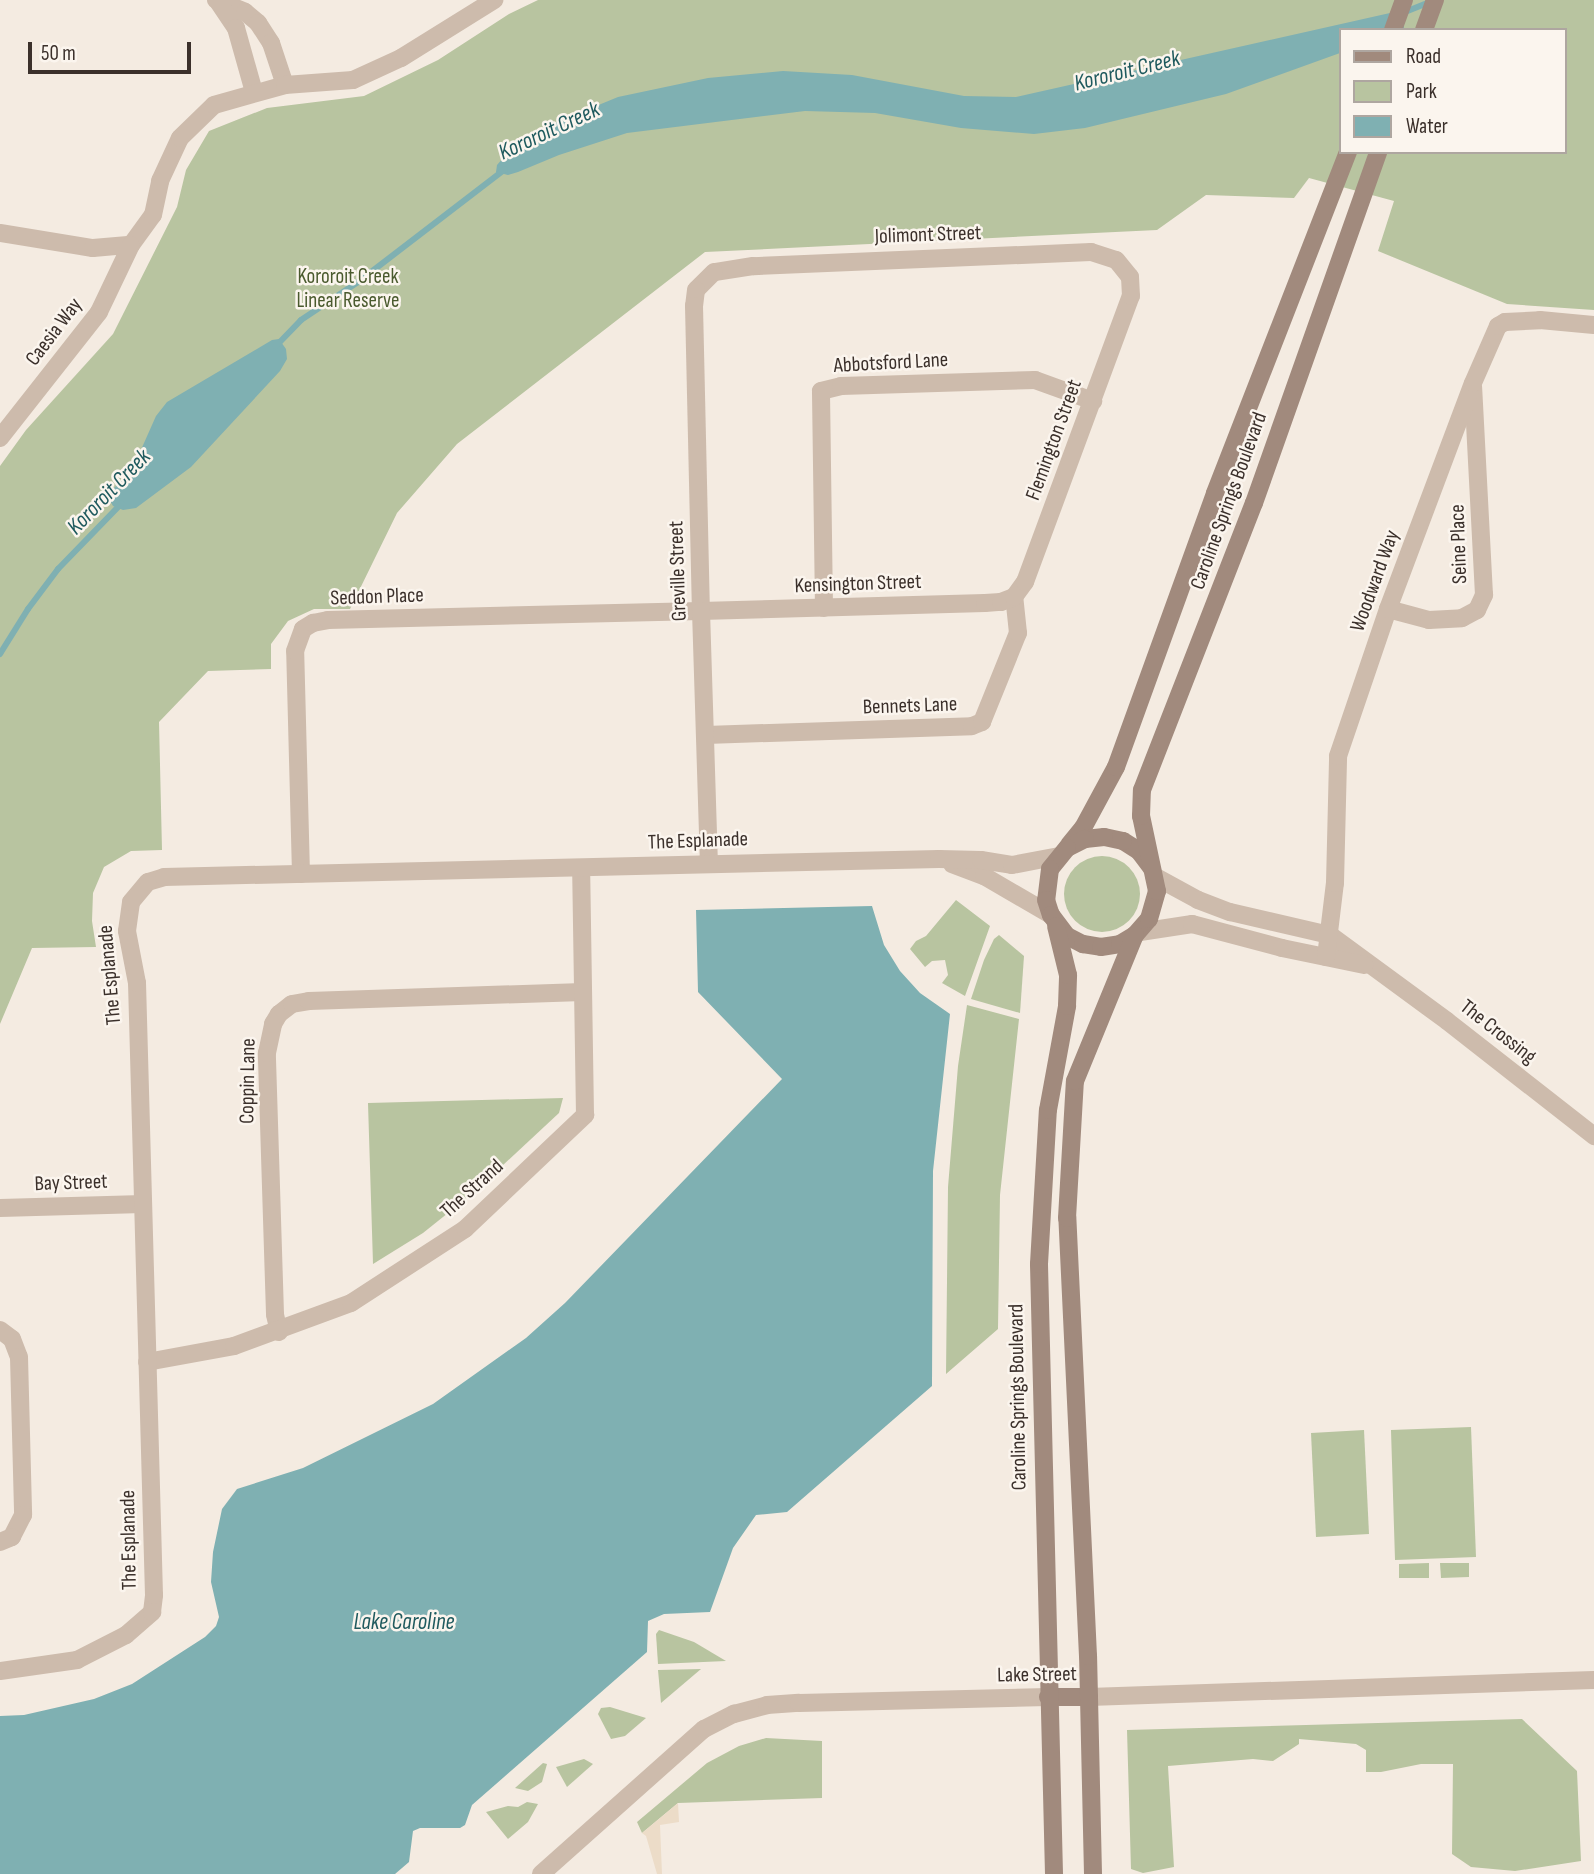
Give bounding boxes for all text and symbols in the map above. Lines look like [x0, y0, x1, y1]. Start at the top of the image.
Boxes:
scale bar [32, 28, 194, 72]
legend [1338, 28, 1566, 154]
text: 50 m [41, 41, 76, 66]
text: Road [1406, 44, 1441, 69]
water label: Kororoit Creek [1071, 45, 1183, 97]
text: Park [1406, 79, 1437, 104]
water label: Kororoit Creek [494, 96, 604, 166]
text: Water [1406, 114, 1448, 139]
street label: Jolimont Street [874, 221, 982, 249]
park label: Kororoit Creek Linear Reserve [296, 264, 400, 314]
street label: Caesia Way [20, 293, 88, 371]
street label: Abbotsford Lane [833, 347, 949, 379]
street label: Flemington Street [1021, 376, 1087, 504]
street label: Caroline Springs Boulevard [1185, 409, 1273, 593]
water label: Kororoit Creek [61, 443, 157, 541]
street label: Seine Place [1445, 504, 1473, 584]
street label: Greville Street [664, 520, 692, 622]
street label: Woodward Way [1345, 527, 1405, 635]
street label: Kensington Street [794, 569, 922, 599]
street label: Seddon Place [330, 583, 424, 611]
street label: Bennets Lane [862, 692, 958, 720]
street label: The Esplanade [647, 827, 749, 855]
street label: The Esplanade [93, 924, 127, 1026]
street label: The Crossing [1455, 994, 1541, 1070]
street label: Coppin Lane [235, 1038, 261, 1124]
street label: The Strand [435, 1154, 509, 1224]
street label: Bay Street [34, 1169, 108, 1197]
street label: Caroline Springs Boulevard [1004, 1304, 1032, 1490]
street label: The Esplanade [116, 1490, 142, 1590]
water label: Lake Caroline [353, 1608, 455, 1636]
street label: Lake Street [997, 1662, 1077, 1688]

